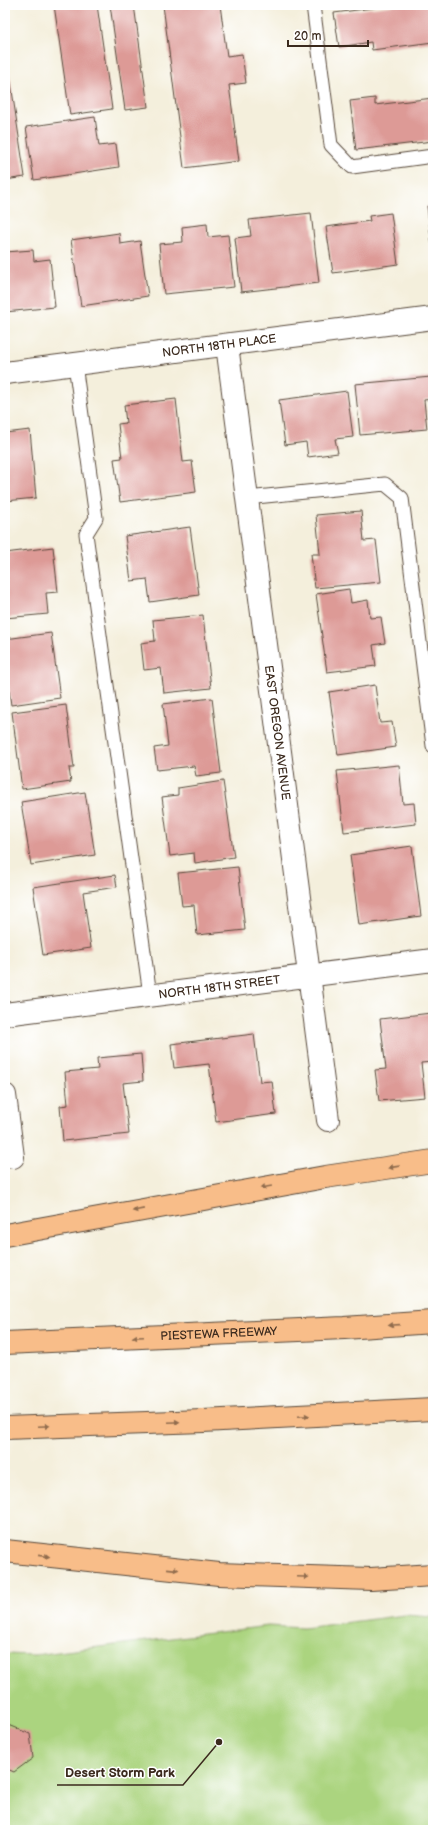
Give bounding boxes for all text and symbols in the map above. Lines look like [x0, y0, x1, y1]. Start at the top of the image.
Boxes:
scale bar [288, 22, 368, 48]
text: 20 m [294, 29, 321, 44]
street label: NORTH 18TH PLACE [161, 331, 277, 360]
street label: EAST OREGON AVENUE [261, 664, 294, 801]
street label: NORTH 18TH STREET [158, 972, 282, 1002]
one-way arrow [388, 1164, 401, 1170]
one-way arrow [260, 1185, 272, 1191]
one-way arrow [132, 1208, 144, 1214]
one-way arrow [388, 1321, 400, 1328]
street label: PIESTEWA FREEWAY [160, 1323, 278, 1344]
one-way arrow [132, 1334, 144, 1341]
one-way arrow [298, 1413, 310, 1420]
one-way arrow [168, 1419, 181, 1425]
one-way arrow [38, 1423, 51, 1429]
one-way arrow [38, 1553, 50, 1559]
one-way arrow [167, 1566, 179, 1573]
one-way arrow [297, 1574, 310, 1580]
callout: Desert Storm Park [57, 1760, 183, 1785]
text: Desert Storm Park [65, 1765, 175, 1781]

